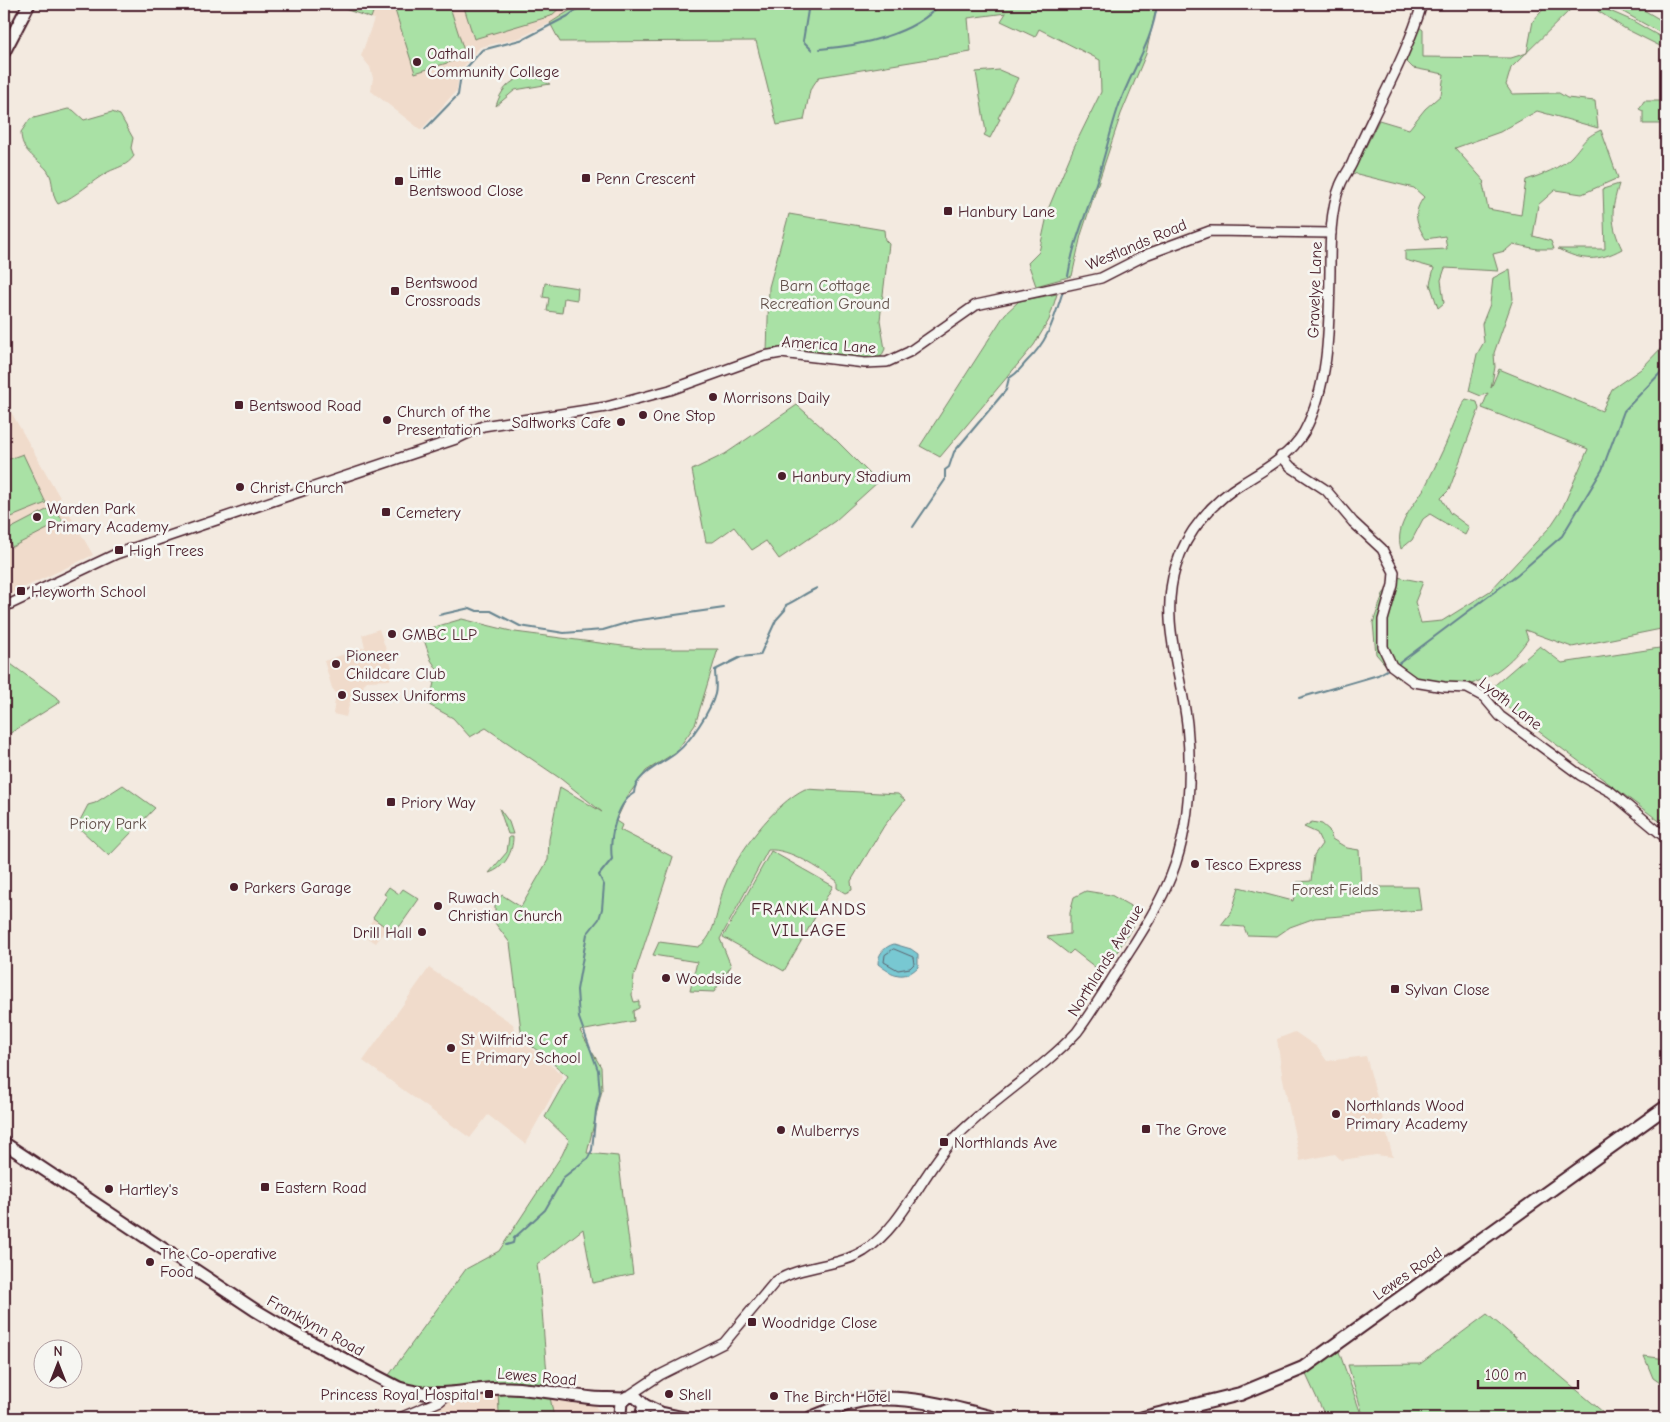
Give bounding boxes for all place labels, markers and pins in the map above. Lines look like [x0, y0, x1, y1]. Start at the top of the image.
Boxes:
place label: Oathall Community College [427, 45, 559, 81]
marker: Oathall Community College [411, 56, 423, 68]
place label: Little Bentswood Close [409, 164, 523, 200]
place label: Penn Crescent [596, 170, 695, 188]
marker: Penn Crescent [580, 172, 592, 184]
marker: Little Bentswood Close [393, 175, 405, 187]
place label: Hanbury Lane [958, 203, 1055, 221]
marker: Hanbury Lane [942, 205, 954, 217]
place label: Bentswood Crossroads [405, 274, 481, 310]
marker: Bentswood Crossroads [389, 285, 401, 297]
place label: Morrisons Daily [723, 389, 831, 407]
marker: Morrisons Daily [707, 391, 719, 403]
place label: Bentswood Road [249, 397, 362, 415]
marker: Bentswood Road [233, 399, 245, 411]
place label: Church of the Presentation [397, 403, 490, 439]
place label: One Stop [653, 407, 715, 425]
marker: One Stop [637, 409, 649, 421]
marker: Church of the Presentation [381, 414, 393, 426]
place label: Saltworks Cafe [512, 414, 611, 432]
marker: Saltworks Cafe [615, 416, 627, 428]
place label: Hanbury Stadium [792, 468, 911, 486]
marker: Hanbury Stadium [776, 470, 788, 482]
place label: Christ Church [250, 479, 344, 497]
marker: Christ Church [234, 481, 246, 493]
place label: Warden Park Primary Academy [47, 500, 169, 536]
place label: Cemetery [396, 504, 462, 522]
marker: Cemetery [380, 506, 392, 518]
marker: Warden Park Primary Academy [31, 511, 43, 523]
place label: High Trees [129, 542, 204, 560]
marker: High Trees [113, 544, 125, 556]
place label: Heyworth School [31, 583, 146, 601]
marker: Heyworth School [15, 585, 27, 597]
place label: GMBC LLP [402, 626, 477, 644]
marker: GMBC LLP [386, 628, 398, 640]
place label: Pioneer Childcare Club [346, 647, 445, 683]
marker: Pioneer Childcare Club [330, 658, 342, 670]
place label: Sussex Uniforms [352, 687, 466, 705]
marker: Sussex Uniforms [336, 689, 348, 701]
place label: Priory Way [401, 794, 476, 812]
marker: Priory Way [385, 796, 397, 808]
place label: Tesco Express [1205, 856, 1302, 874]
marker: Tesco Express [1189, 858, 1201, 870]
place label: Parkers Garage [244, 879, 351, 897]
marker: Parkers Garage [228, 881, 240, 893]
place label: Ruwach Christian Church [448, 889, 562, 925]
marker: Ruwach Christian Church [432, 900, 444, 912]
place label: Drill Hall [353, 924, 412, 942]
marker: Drill Hall [416, 926, 428, 938]
place label: Woodside [676, 970, 741, 988]
marker: Woodside [660, 972, 672, 984]
place label: Sylvan Close [1405, 981, 1490, 999]
marker: Sylvan Close [1389, 983, 1401, 995]
place label: St Wilfrid's C of E Primary School [461, 1031, 581, 1067]
marker: St Wilfrid's C of E Primary School [445, 1042, 457, 1054]
place label: Northlands Wood Primary Academy [1346, 1097, 1468, 1133]
marker: Northlands Wood Primary Academy [1330, 1108, 1342, 1120]
place label: The Grove [1156, 1121, 1227, 1139]
place label: Mulberrys [791, 1122, 860, 1140]
marker: The Grove [1140, 1123, 1152, 1135]
marker: Mulberrys [775, 1124, 787, 1136]
place label: Northlands Ave [954, 1134, 1057, 1152]
marker: Northlands Ave [938, 1136, 950, 1148]
place label: Eastern Road [275, 1179, 367, 1197]
place label: Hartley's [119, 1181, 179, 1199]
marker: Eastern Road [259, 1181, 271, 1193]
marker: Hartley's [103, 1183, 115, 1195]
place label: The Co-operative Food [160, 1245, 277, 1281]
marker: The Co-operative Food [144, 1256, 156, 1268]
place label: Woodridge Close [762, 1314, 877, 1332]
marker: Woodridge Close [746, 1316, 758, 1328]
place label: Princess Royal Hospital [321, 1386, 479, 1404]
place label: Shell [679, 1386, 711, 1404]
marker: Princess Royal Hospital [483, 1388, 495, 1400]
marker: Shell [663, 1388, 675, 1400]
place label: The Birch Hotel [784, 1388, 891, 1406]
marker: The Birch Hotel [768, 1390, 780, 1402]

